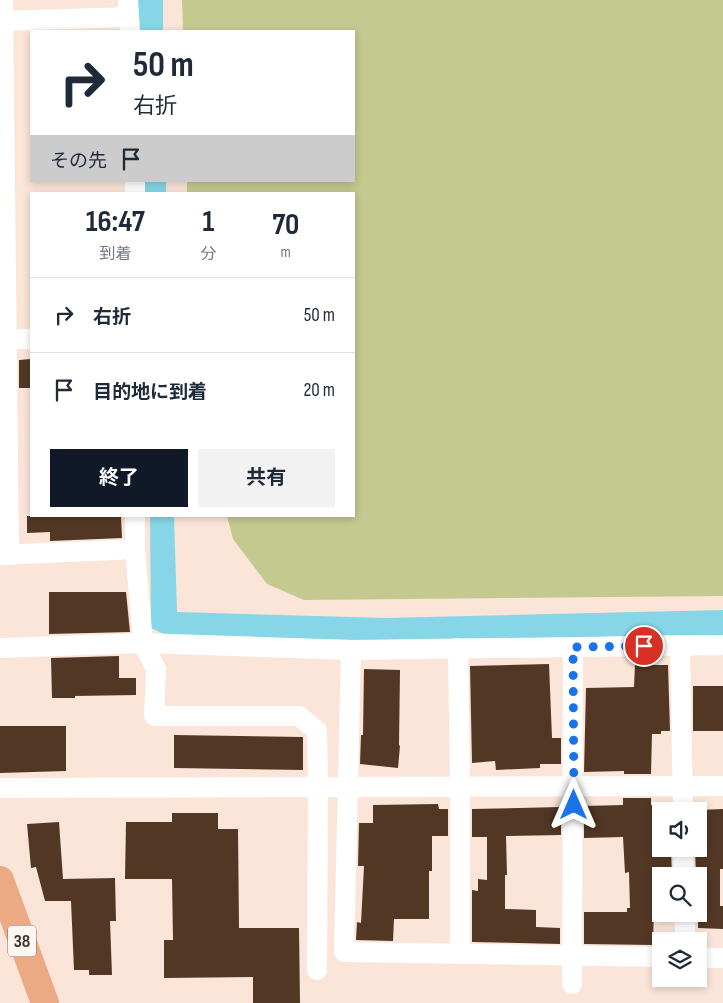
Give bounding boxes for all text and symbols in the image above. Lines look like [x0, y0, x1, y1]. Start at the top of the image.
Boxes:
text: 50 m [133, 44, 194, 87]
icon: right [50, 50, 115, 115]
text: 右折 [133, 93, 177, 120]
icon: arrive [117, 145, 145, 173]
text: その先 [50, 150, 107, 173]
text: 16:47 [86, 204, 145, 240]
text: 1 [203, 204, 214, 240]
text: 70 [272, 207, 299, 243]
text: m [281, 243, 291, 262]
text: 到着 [99, 245, 131, 264]
text: 分 [200, 245, 217, 264]
icon: right [50, 301, 78, 329]
text: 50 m [304, 304, 335, 327]
text: 右折 [93, 306, 131, 329]
icon: arrive [50, 376, 78, 404]
text: 20 m [303, 379, 335, 402]
text: 目的地に到着 [93, 381, 207, 404]
button: 終了 [50, 449, 188, 507]
button: 共有 [198, 449, 335, 507]
pin [623, 625, 665, 667]
icon: arrive [630, 632, 658, 660]
position arrow [547, 778, 599, 830]
map controls [652, 802, 707, 987]
button: sound [652, 802, 707, 857]
button: search [652, 867, 707, 922]
road number: 38 [8, 926, 36, 956]
button: layers [652, 932, 707, 987]

